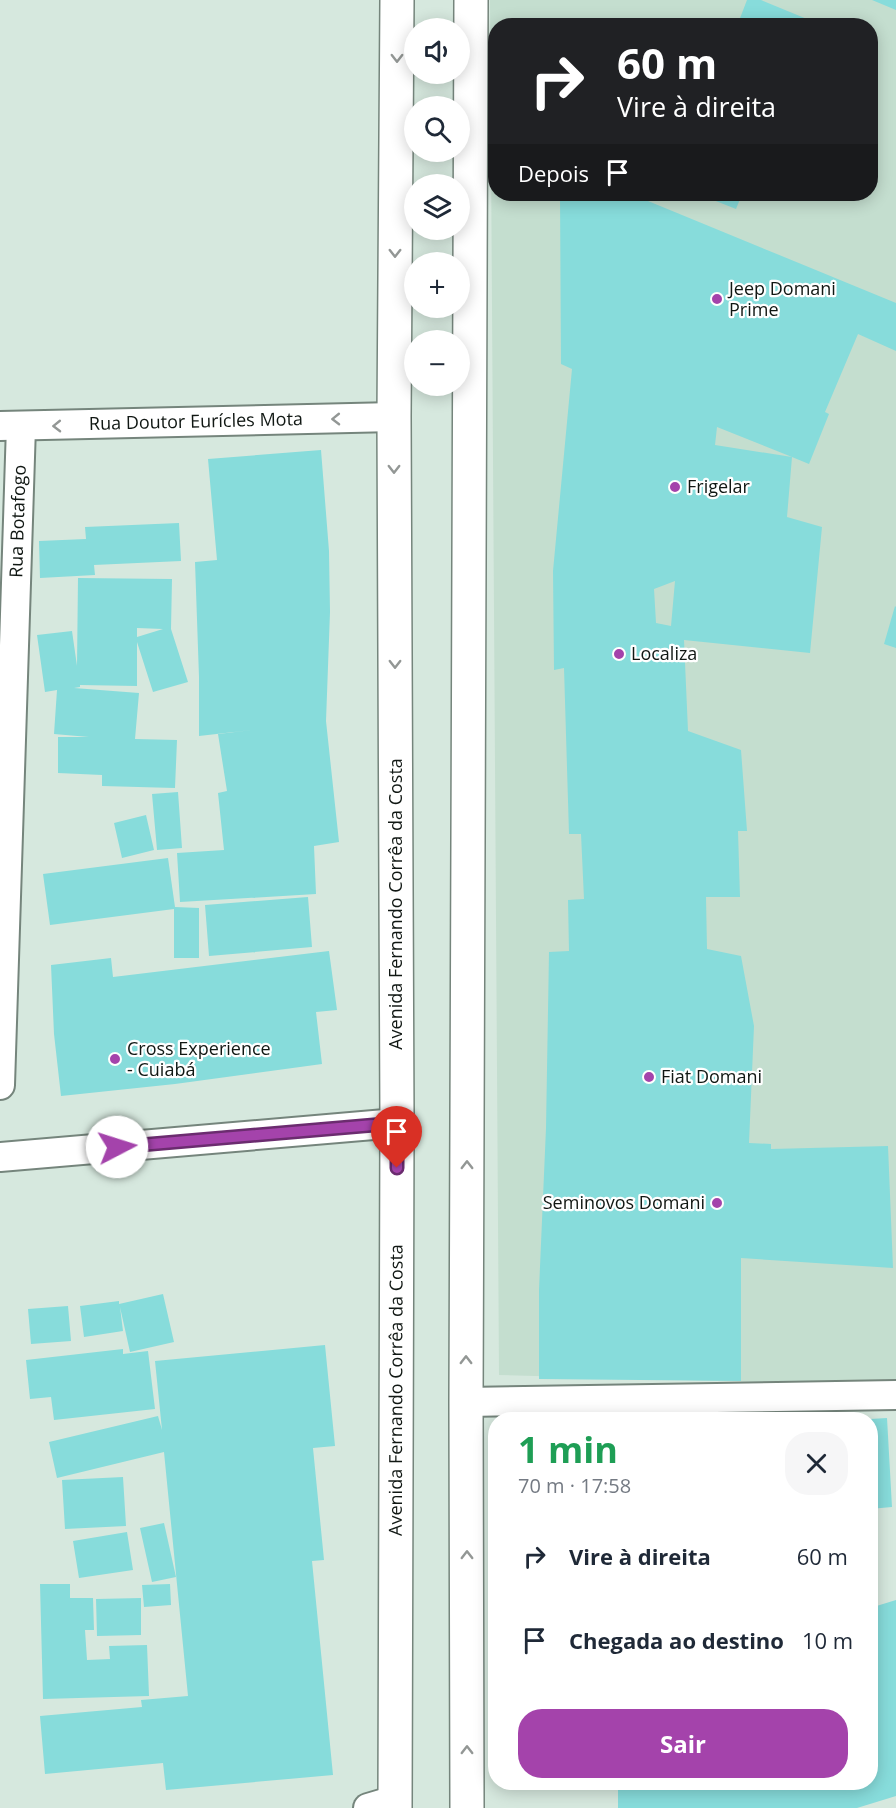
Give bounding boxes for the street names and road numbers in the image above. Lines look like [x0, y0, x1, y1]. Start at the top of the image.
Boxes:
street label: Rua Doutor Eurícles Mota [89, 406, 303, 435]
street label: Rua Botafogo [3, 464, 31, 578]
street label: Avenida Fernando Corrêa da Costa [383, 758, 407, 1050]
street label: Avenida Fernando Corrêa da Costa [383, 1244, 408, 1536]

